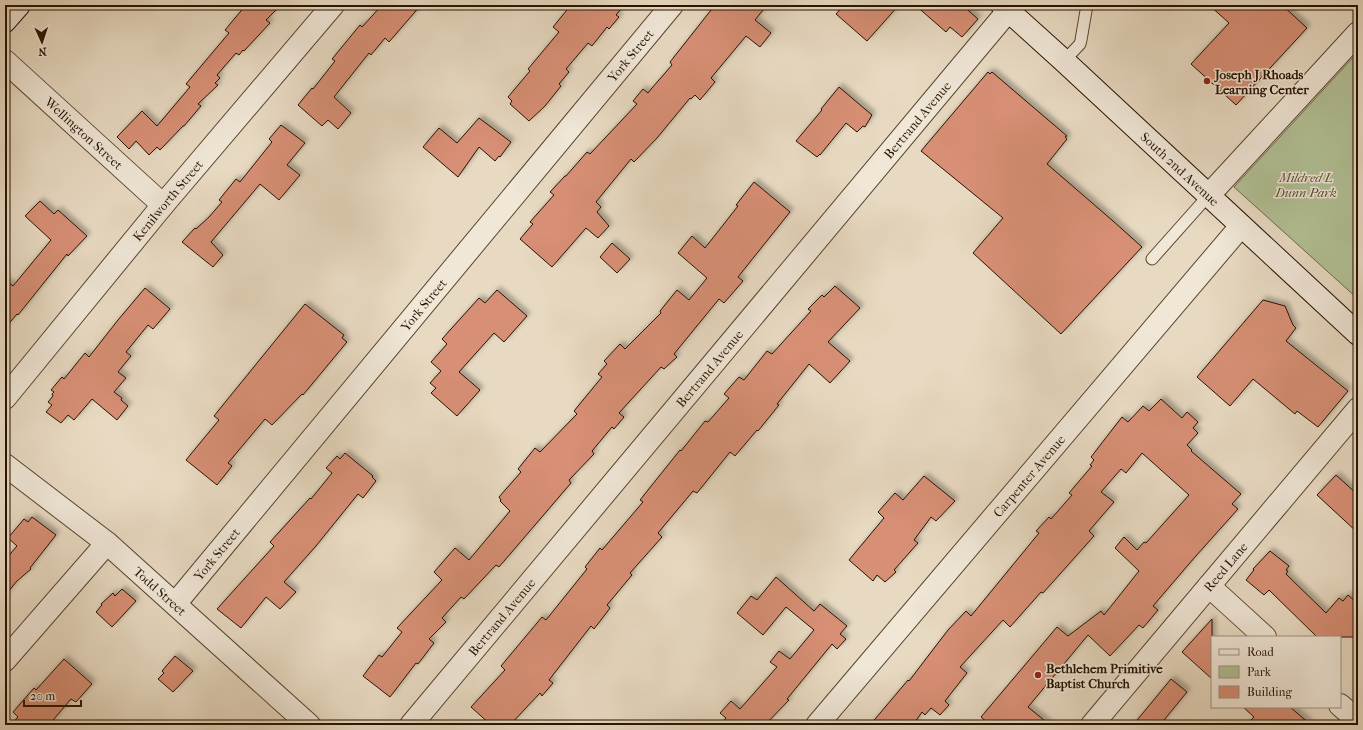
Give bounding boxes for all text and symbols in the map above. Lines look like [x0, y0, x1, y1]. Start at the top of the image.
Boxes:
north arrow [22, 22, 62, 62]
street label: York Street [604, 26, 657, 86]
text: N [37, 45, 47, 58]
place label: Joseph J Rhoads Learning Center [1213, 67, 1309, 98]
marker: Joseph J Rhoads Learning Center [1202, 76, 1212, 86]
street label: Bertrand Avenue [881, 78, 954, 162]
street label: Wellington Street [41, 94, 126, 173]
street label: South 2nd Avenue [1138, 129, 1222, 210]
street label: Kenilworth Street [130, 157, 206, 244]
park label: Mildred L Dunn Park [1274, 170, 1337, 200]
street label: York Street [397, 275, 450, 335]
street label: Bertrand Avenue [673, 326, 747, 410]
street label: Carpenter Avenue [990, 432, 1069, 520]
street label: York Street [190, 525, 243, 584]
street label: Reed Lane [1201, 539, 1251, 595]
street label: Todd Street [131, 564, 189, 619]
street label: Bertrand Avenue [465, 575, 539, 659]
legend [1211, 636, 1341, 708]
text: Road [1247, 645, 1274, 659]
place label: Bethlehem Primitive Baptist Church [1046, 661, 1163, 692]
text: Park [1247, 665, 1272, 679]
marker: Bethlehem Primitive Baptist Church [1033, 670, 1043, 680]
scale bar [24, 682, 81, 708]
text: Building [1247, 685, 1292, 699]
text: 20 m [30, 689, 55, 703]

